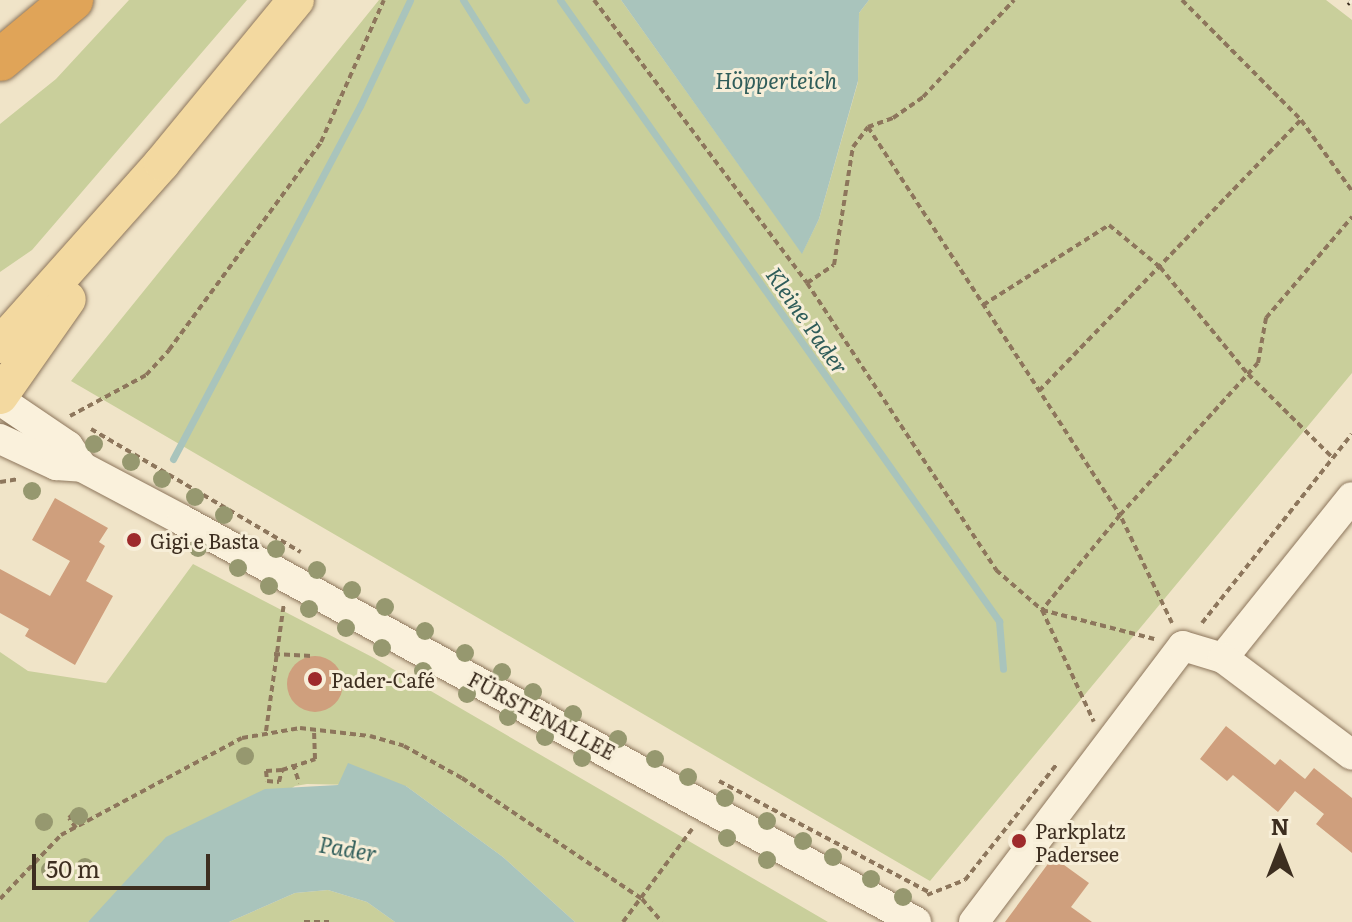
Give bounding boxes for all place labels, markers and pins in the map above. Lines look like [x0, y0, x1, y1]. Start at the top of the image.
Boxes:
place label: Gigi e Basta [150, 528, 259, 552]
marker: Gigi e Basta [125, 531, 143, 549]
place label: Pader-Café [331, 667, 435, 691]
marker: Pader-Café [306, 670, 324, 688]
place label: Parkplatz Padersee [1035, 818, 1125, 865]
marker: Parkplatz Padersee [1010, 832, 1028, 850]

